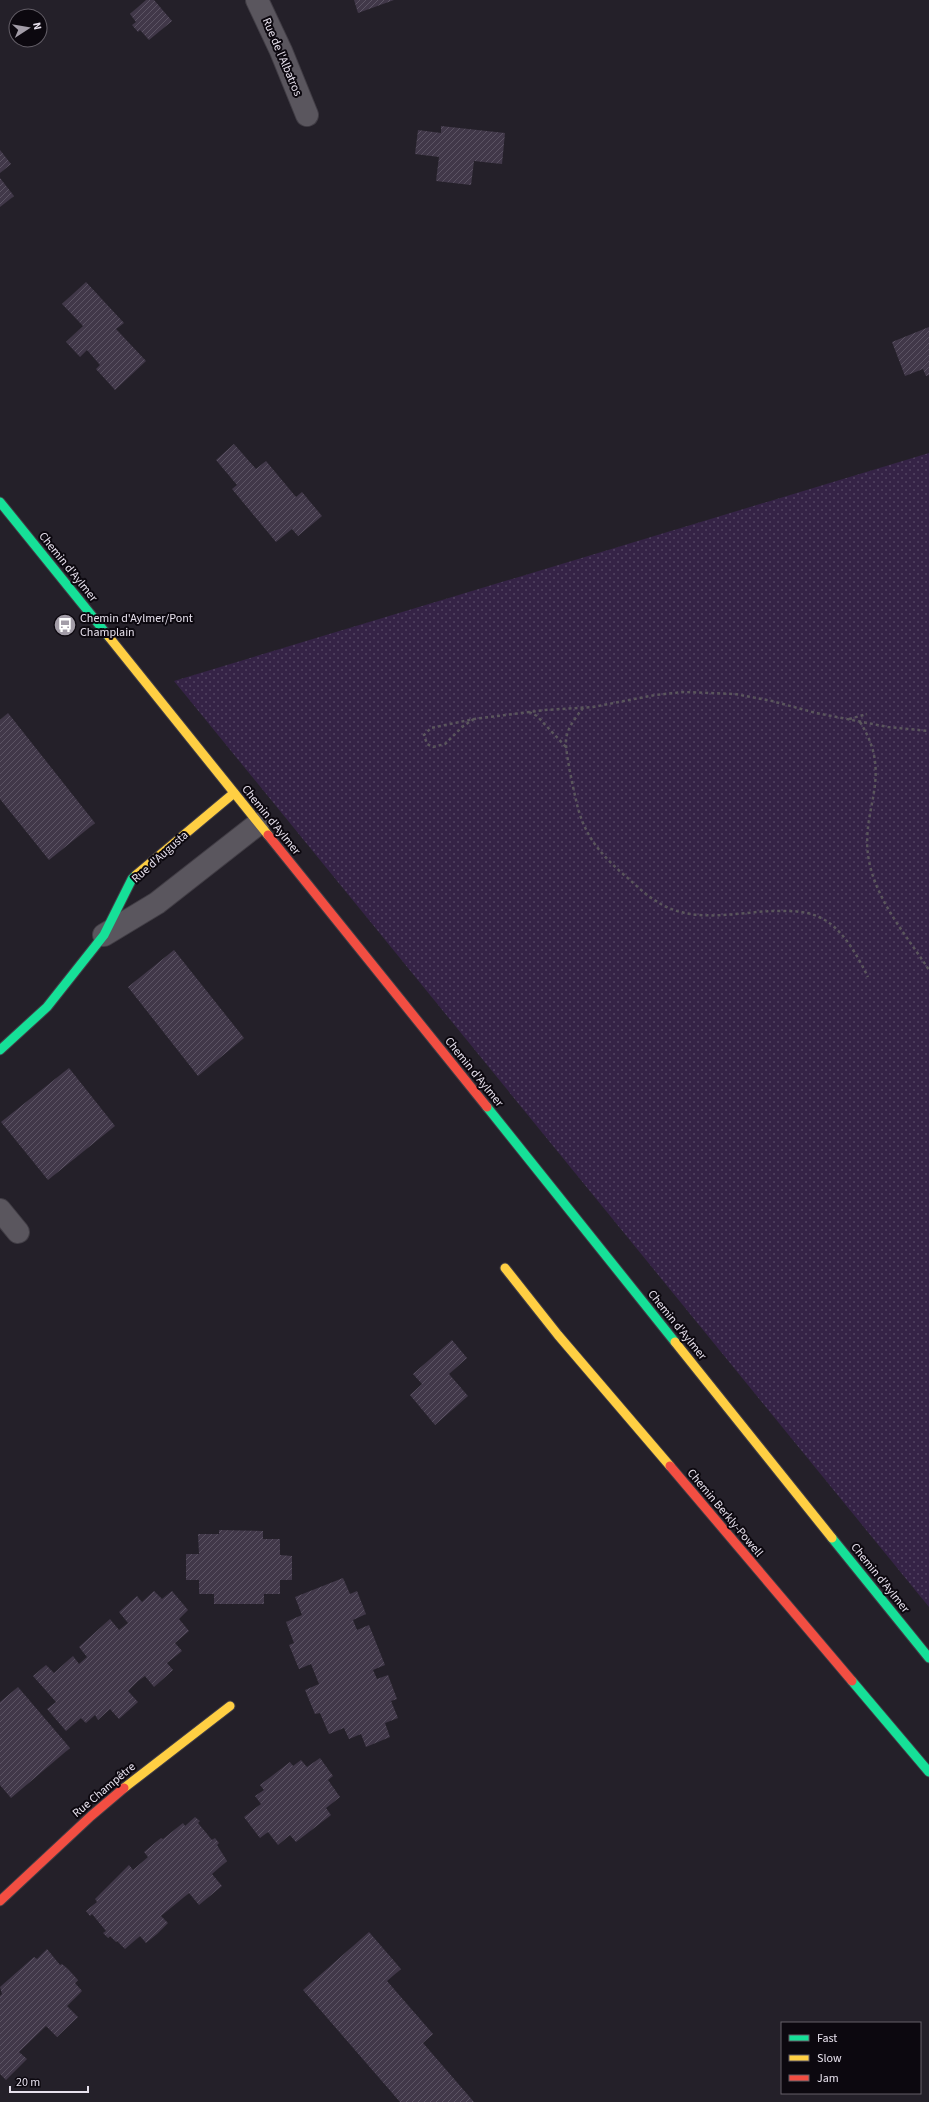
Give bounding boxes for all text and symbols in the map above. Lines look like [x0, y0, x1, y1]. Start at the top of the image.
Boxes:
north arrow [8, 8, 48, 48]
street label: Rue de l'Albatros [258, 15, 306, 99]
text: N [29, 21, 45, 31]
street label: Chemin d'Aylmer [35, 528, 102, 606]
place label: Chemin d'Aylmer/Pont Champlain [80, 610, 193, 641]
bus stop icon: Chemin d'Aylmer/Pont Champlain [52, 612, 78, 638]
street label: Chemin d'Aylmer [238, 781, 305, 859]
street label: Rue d'Augusta [128, 827, 192, 887]
street label: Chemin d'Aylmer [441, 1033, 508, 1111]
street label: Chemin d'Aylmer [644, 1286, 711, 1364]
street label: Chemin Berkly-Powell [683, 1465, 767, 1561]
street label: Chemin d'Aylmer [847, 1539, 914, 1617]
street label: Rue Champêtre [69, 1759, 139, 1821]
legend [781, 2022, 921, 2094]
text: Fast [817, 2030, 837, 2047]
text: Slow [817, 2050, 842, 2067]
scale bar [10, 2068, 88, 2094]
text: Jam [817, 2070, 839, 2087]
text: 20 m [16, 2074, 40, 2091]

